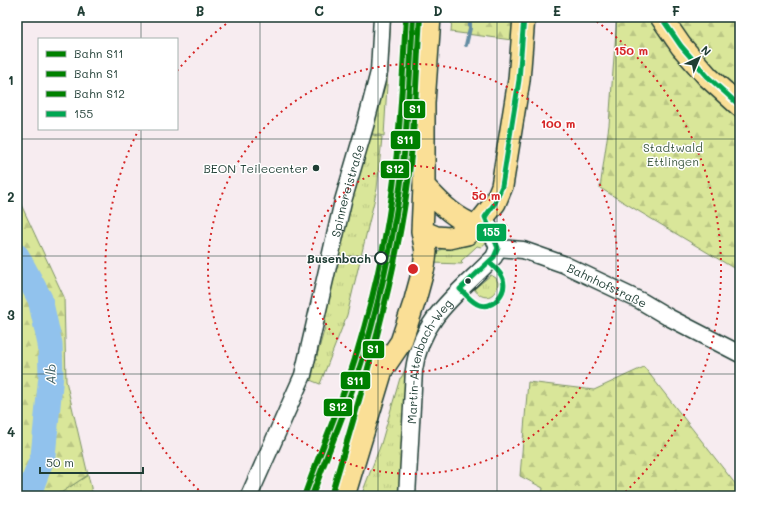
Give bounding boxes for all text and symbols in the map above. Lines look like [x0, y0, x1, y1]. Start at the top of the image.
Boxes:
text: A [76, 2, 86, 19]
text: B [196, 2, 205, 19]
text: C [314, 2, 324, 19]
text: D [433, 2, 443, 19]
text: E [553, 2, 561, 19]
text: F [672, 2, 680, 19]
legend [38, 38, 178, 130]
north arrow [679, 38, 719, 78]
text: 150 m [614, 42, 648, 58]
text: N [698, 42, 715, 59]
text: Bahn S11 [74, 45, 124, 61]
text: Bahn S1 [74, 65, 118, 81]
text: 1 [8, 71, 14, 88]
text: Bahn S12 [74, 85, 125, 101]
line badge: S1 [403, 100, 426, 119]
text: S1 [409, 101, 421, 116]
text: 155 [74, 105, 93, 121]
text: 100 m [541, 115, 575, 131]
line badge: S11 [390, 130, 421, 150]
text: S11 [397, 132, 413, 147]
park label: Stadtwald Ettlingen [643, 139, 703, 169]
street label: Spinnereistraße [327, 142, 367, 239]
place label: BEON Teilecenter [203, 160, 308, 176]
line badge: S12 [380, 160, 410, 179]
text: S12 [386, 161, 404, 176]
marker: BEON Teilecenter [311, 163, 321, 173]
text: 50 m [472, 187, 500, 203]
text: 2 [7, 188, 15, 205]
line badge: 155 [476, 223, 507, 242]
text: 155 [482, 224, 500, 239]
place label: Busenbach [307, 250, 371, 266]
marker: Busenbach [374, 251, 388, 265]
street label: Bahnhofstraße [565, 259, 650, 311]
centre of rings [406, 262, 420, 276]
unlabelled marker [463, 276, 473, 286]
street label: Martin-Altenbach-Weg [403, 295, 455, 424]
text: 3 [7, 306, 15, 323]
line badge: S1 [362, 340, 385, 359]
text: S1 [367, 341, 379, 356]
water label: Alb [41, 363, 59, 385]
line badge: S11 [340, 371, 371, 390]
text: S11 [347, 373, 363, 388]
line badge: S12 [323, 398, 353, 417]
text: S12 [329, 399, 347, 414]
text: 4 [7, 423, 15, 440]
scale bar [40, 449, 143, 475]
text: 50 m [46, 454, 74, 470]

